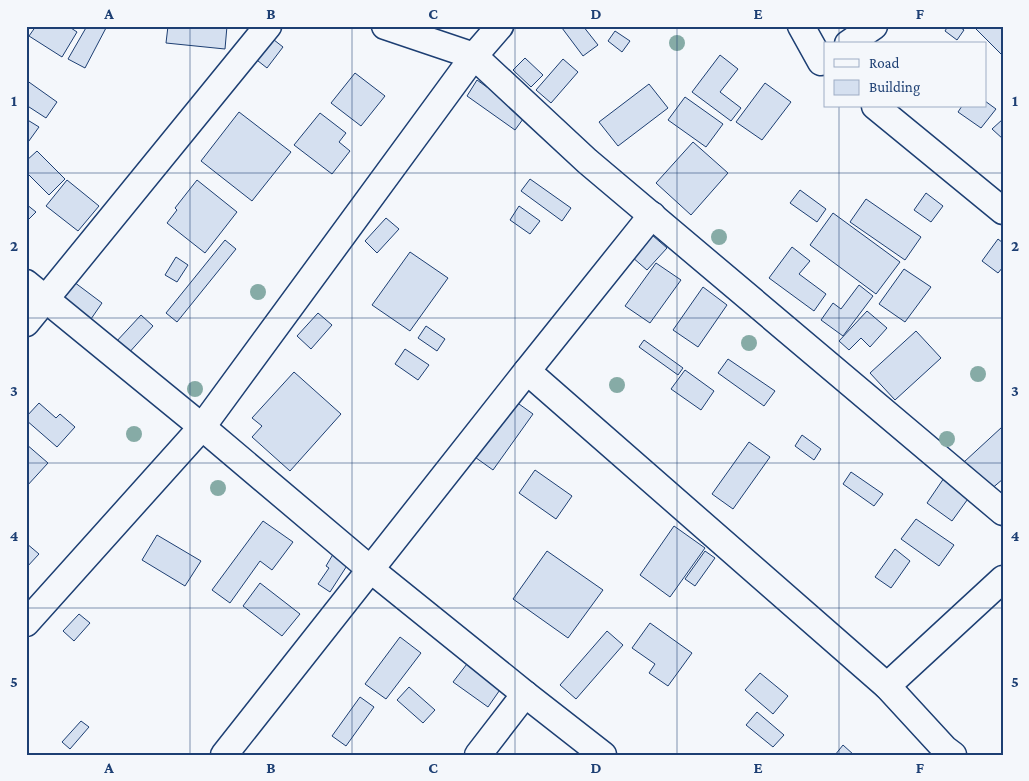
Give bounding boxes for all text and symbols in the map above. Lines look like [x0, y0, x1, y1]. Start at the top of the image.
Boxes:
text: A [103, 5, 114, 22]
text: B [266, 5, 276, 22]
text: C [428, 5, 438, 22]
text: D [590, 5, 602, 22]
text: E [753, 5, 763, 22]
text: F [916, 5, 925, 22]
legend [824, 42, 986, 108]
text: Road [869, 55, 900, 71]
text: Building [869, 79, 920, 96]
text: 1 [11, 92, 17, 109]
text: 1 [1012, 92, 1018, 109]
text: 2 [10, 237, 18, 254]
text: 2 [1011, 237, 1019, 254]
text: 3 [10, 382, 18, 399]
text: 3 [1011, 382, 1019, 399]
text: 4 [10, 527, 19, 544]
text: 4 [1011, 527, 1020, 544]
text: 5 [10, 673, 18, 690]
text: 5 [1011, 673, 1019, 690]
text: A [103, 759, 114, 776]
text: B [266, 759, 276, 776]
text: C [428, 759, 438, 776]
text: D [590, 759, 602, 776]
text: E [753, 759, 763, 776]
text: F [916, 759, 925, 776]

